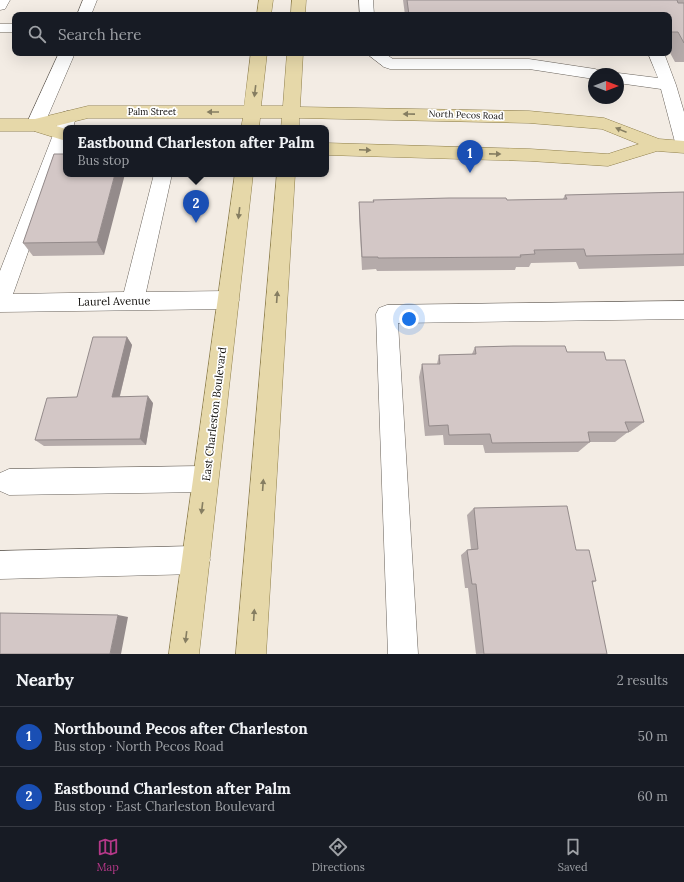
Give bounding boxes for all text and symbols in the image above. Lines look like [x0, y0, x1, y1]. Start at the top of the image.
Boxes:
search box [12, 12, 672, 56]
icon: search [26, 23, 48, 45]
text: Search here [58, 25, 141, 44]
north arrow [588, 68, 624, 104]
one-way arrow [251, 84, 258, 97]
street label: Palm Street [128, 106, 177, 117]
street label: North Pecos Road [428, 108, 504, 121]
one-way arrow [206, 109, 219, 115]
one-way arrow [402, 111, 415, 117]
popup [63, 125, 329, 177]
one-way arrow [615, 127, 627, 133]
text: Eastbound Charleston after Palm [78, 133, 314, 152]
pin: 1 [457, 140, 483, 173]
one-way arrow [359, 147, 372, 153]
one-way arrow [489, 151, 501, 158]
text: Bus stop [78, 152, 129, 169]
pin: 2 [183, 190, 209, 223]
one-way arrow [236, 207, 242, 219]
one-way arrow [274, 291, 281, 303]
street label: Laurel Avenue [78, 293, 150, 309]
your location [399, 309, 419, 329]
street label: East Charleston Boulevard [199, 346, 229, 482]
one-way arrow [260, 479, 267, 491]
one-way arrow [199, 502, 205, 514]
one-way arrow [250, 609, 257, 621]
one-way arrow [183, 631, 189, 643]
text: Nearby [16, 669, 74, 691]
text: 2 results [617, 672, 668, 689]
text: Northbound Pecos after Charleston [54, 719, 308, 738]
text: 1 [26, 728, 32, 745]
text: 50 m [638, 728, 668, 745]
text: Bus stop · North Pecos Road [54, 738, 224, 755]
text: Eastbound Charleston after Palm [54, 779, 291, 798]
text: 2 [26, 788, 32, 805]
text: 60 m [637, 788, 668, 805]
text: Bus stop · East Charleston Boulevard [54, 798, 275, 815]
tab: Map [96, 836, 119, 874]
tab: Directions [312, 836, 365, 874]
tab: Saved [558, 836, 588, 874]

